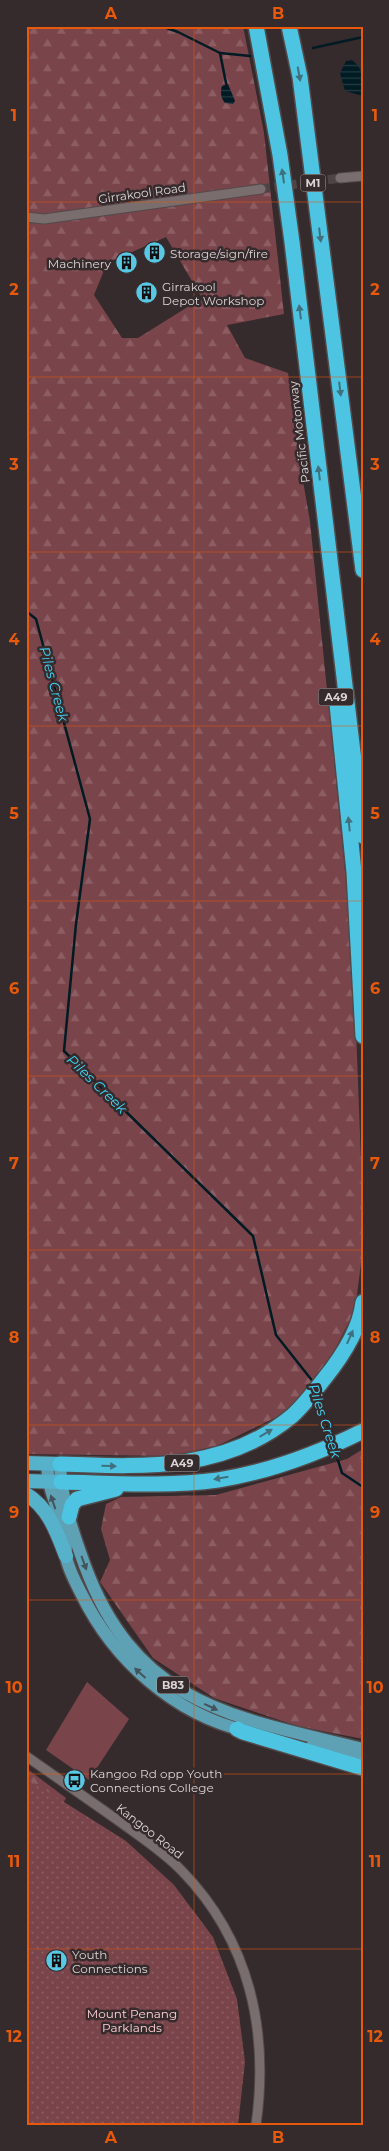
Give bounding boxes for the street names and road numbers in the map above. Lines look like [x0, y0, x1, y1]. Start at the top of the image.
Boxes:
road number: M1 [300, 174, 326, 192]
street label: Girrakool Road [97, 179, 187, 207]
street label: Pacific Motorway [285, 380, 313, 484]
road number: A49 [318, 689, 354, 706]
road number: A49 [164, 1455, 200, 1472]
road number: B83 [157, 1676, 189, 1694]
street label: Kangoo Road [113, 1800, 187, 1862]

